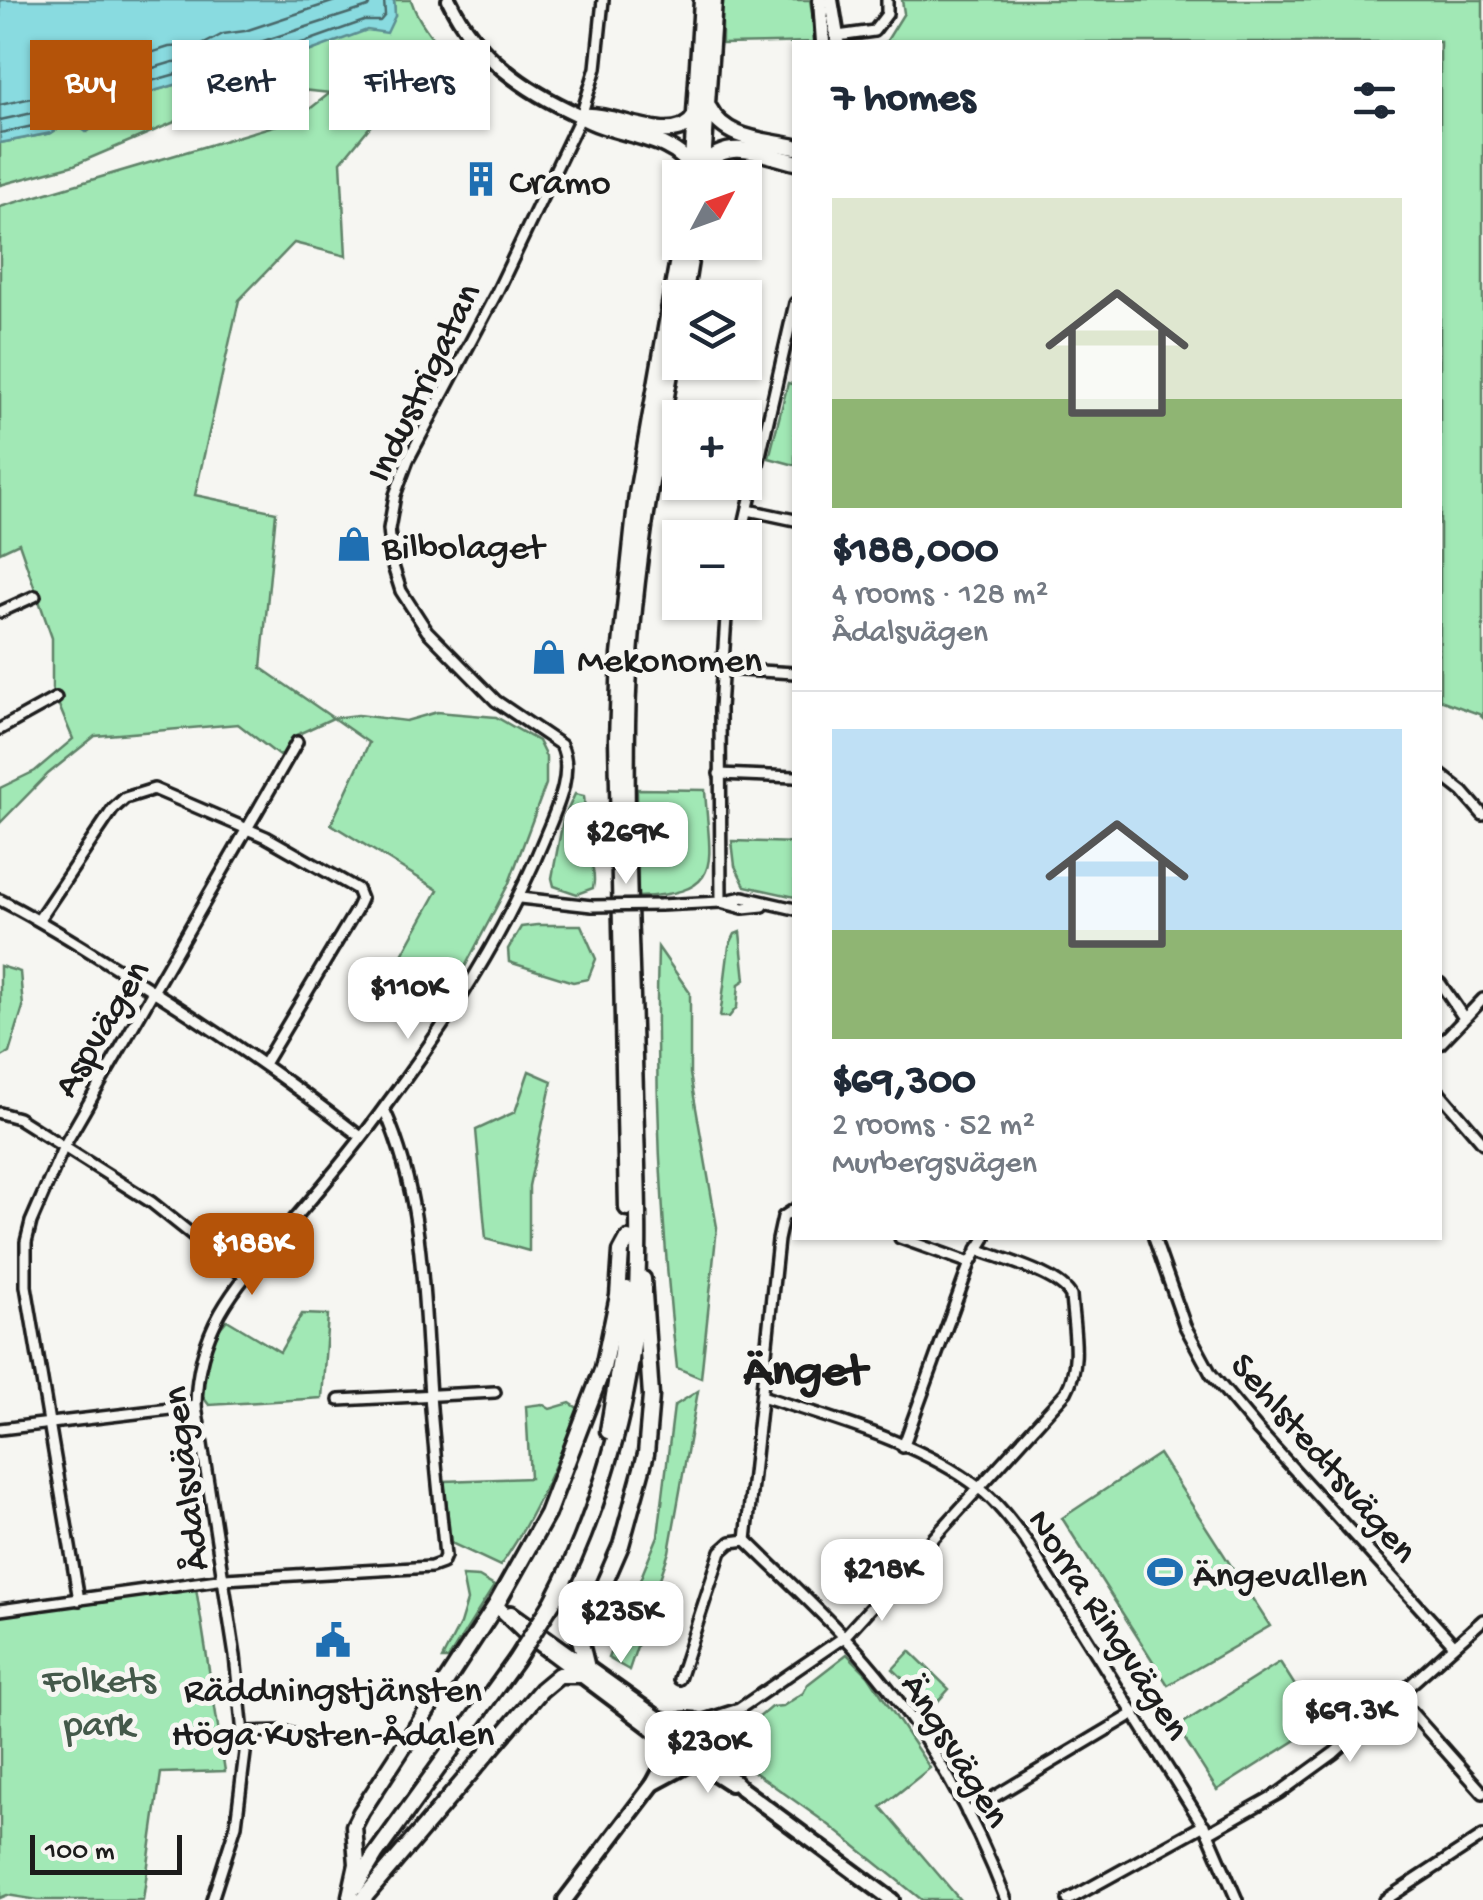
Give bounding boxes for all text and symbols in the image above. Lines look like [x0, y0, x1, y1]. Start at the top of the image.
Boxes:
chip: Buy [30, 40, 152, 130]
chip: Rent [172, 40, 309, 130]
chip: Filters [329, 40, 490, 130]
icon: filters [1347, 73, 1402, 128]
text: 7 homes [832, 76, 975, 125]
building icon: Cramo [462, 160, 500, 198]
north arrow [662, 160, 762, 260]
map controls [662, 160, 762, 620]
place label: Cramo [509, 163, 611, 207]
icon: home [1027, 263, 1207, 443]
street label: Industrigatan [359, 277, 493, 490]
button: layers [662, 280, 762, 380]
button: + [662, 400, 762, 500]
button: − [662, 520, 762, 620]
shop icon: Bilbolaget [335, 525, 373, 563]
place label: Bilbolaget [381, 528, 548, 572]
text: $188,000 [832, 528, 999, 577]
text: 4 rooms · 128 m² [832, 577, 1048, 615]
text: Ådalsvägen [832, 615, 988, 653]
shop icon: Mekonomen [530, 638, 568, 676]
place label: Mekonomen [577, 641, 762, 685]
icon: home [1027, 794, 1207, 974]
pin: $269K [556, 802, 696, 887]
text: $269K [586, 815, 666, 853]
street label: Aspvägen [46, 954, 162, 1107]
pin: $110K [338, 957, 478, 1042]
text: $110K [370, 970, 446, 1008]
text: $69,300 [832, 1059, 976, 1108]
text: 2 rooms · 52 m² [832, 1108, 1035, 1146]
text: Murbergsvägen [832, 1146, 1037, 1184]
pin: $188K [182, 1213, 322, 1298]
text: $188K [212, 1226, 292, 1264]
district label: Änget [743, 1346, 871, 1403]
street label: Sehlstedtsvägen [1218, 1346, 1425, 1574]
street label: Ådalsvägen [156, 1384, 222, 1573]
street label: Norra Ringvägen [1015, 1503, 1197, 1750]
pin: $218K [812, 1539, 952, 1624]
text: $218K [843, 1552, 921, 1590]
sports icon: Ängevallen [1146, 1553, 1184, 1591]
place label: Ängevallen [1193, 1556, 1367, 1600]
pin: $235K [551, 1581, 691, 1666]
text: $235K [580, 1594, 662, 1632]
public building icon: Räddningstjänsten Höga Kusten-Ådalen [314, 1621, 352, 1659]
park label: Folkets park [41, 1661, 157, 1749]
street label: Ängsvägen [888, 1667, 1017, 1837]
place label: Räddningstjänsten Höga Kusten-Ådalen [172, 1671, 494, 1759]
pin: $69.3K [1269, 1680, 1431, 1765]
text: $69.3K [1305, 1693, 1395, 1731]
pin: $230K [638, 1711, 778, 1796]
text: $230K [667, 1724, 749, 1762]
scale bar [30, 1830, 182, 1874]
text: 100 m [45, 1836, 115, 1869]

